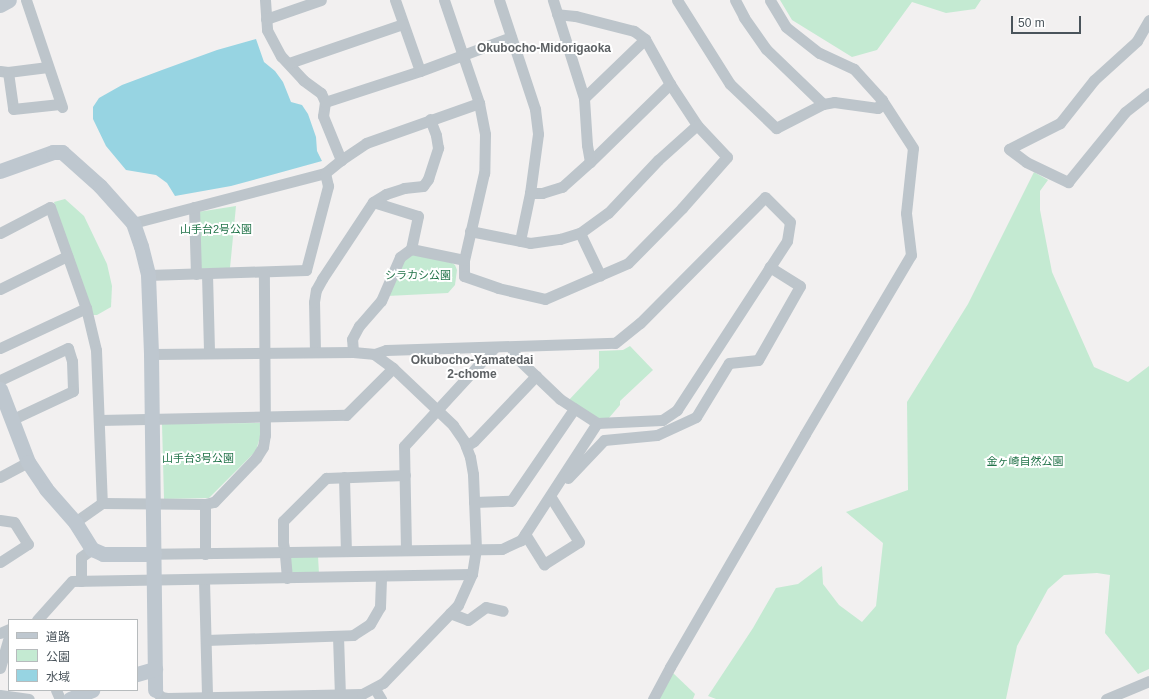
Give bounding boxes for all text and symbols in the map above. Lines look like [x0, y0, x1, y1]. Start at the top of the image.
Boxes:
scale bar [1013, 8, 1083, 34]
text: 50 m [1018, 16, 1045, 30]
district label: Okubocho-Midorigaoka [477, 42, 611, 56]
park label: 山手台2号公園 [180, 222, 252, 236]
park label: シラカシ公園 [385, 268, 451, 282]
district label: Okubocho-Yamatedai 2-chome [411, 354, 533, 382]
park label: 山手台3号公園 [162, 451, 234, 465]
park label: 金ヶ崎自然公園 [987, 454, 1063, 468]
legend [8, 619, 138, 691]
text: 道路 [46, 630, 70, 644]
text: 公園 [46, 650, 70, 664]
text: 水域 [46, 670, 70, 684]

